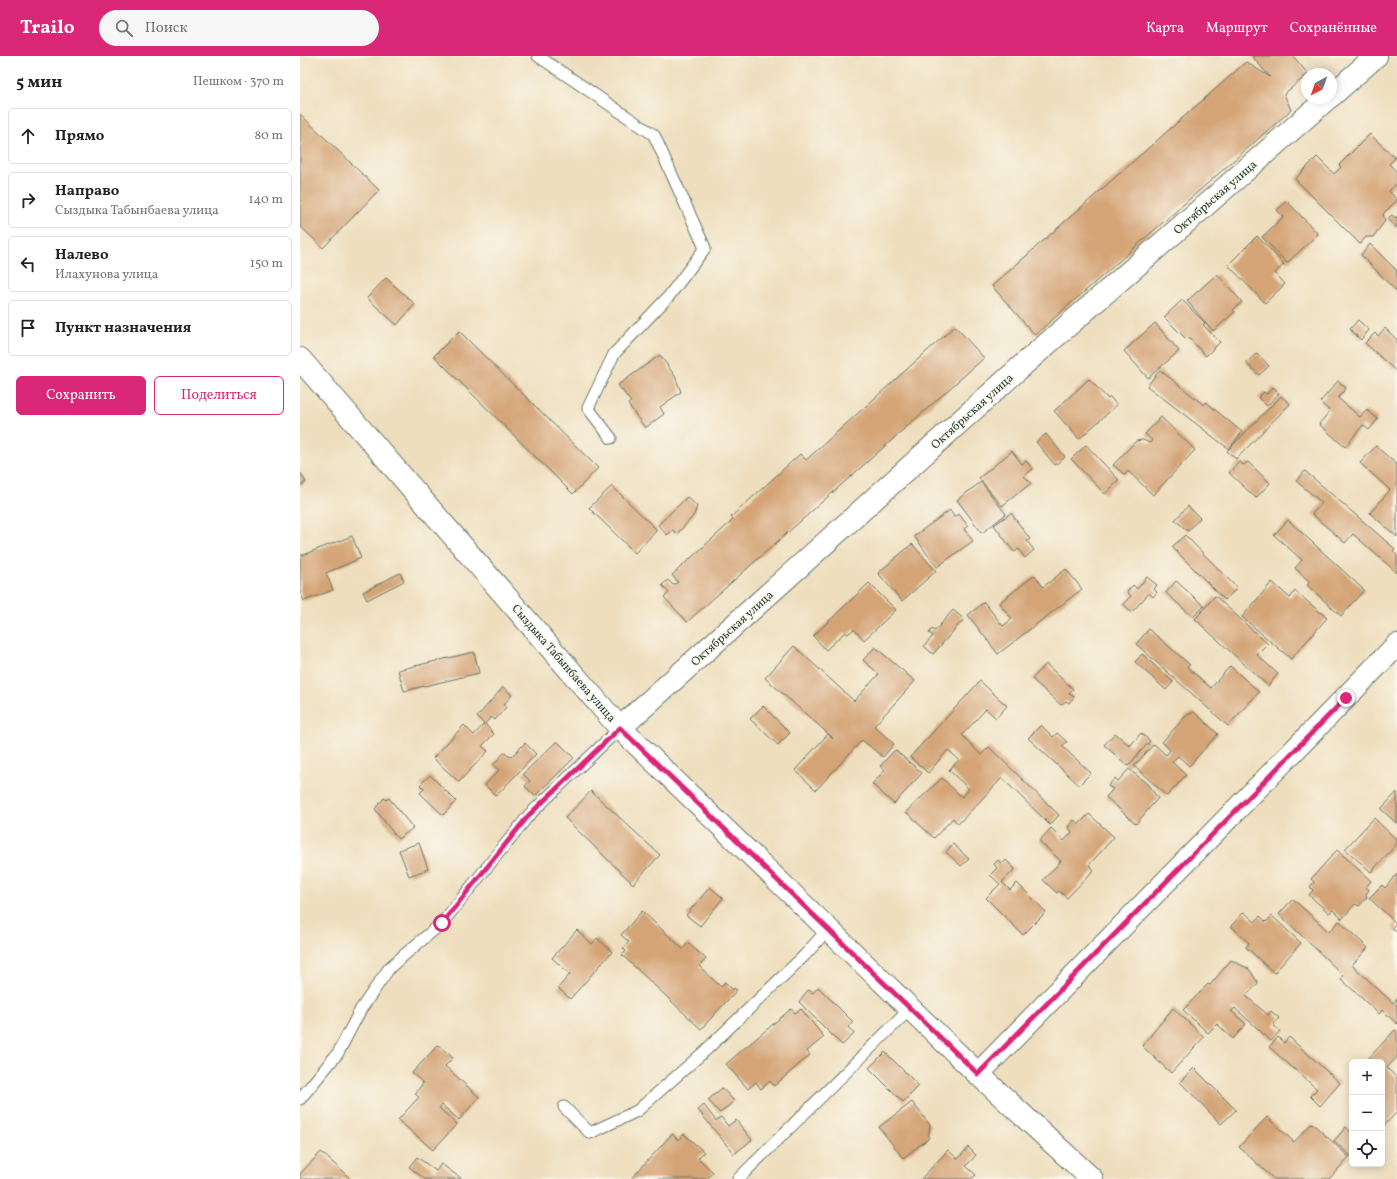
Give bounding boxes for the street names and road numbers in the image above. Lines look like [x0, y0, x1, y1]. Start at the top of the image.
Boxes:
street label: Октябрьская улица [1170, 157, 1261, 239]
street label: Октябрьская улица [928, 370, 1017, 453]
street label: Октябрьская улица [688, 587, 777, 670]
street label: Сыздыка Табынбаева улица [508, 601, 619, 726]

